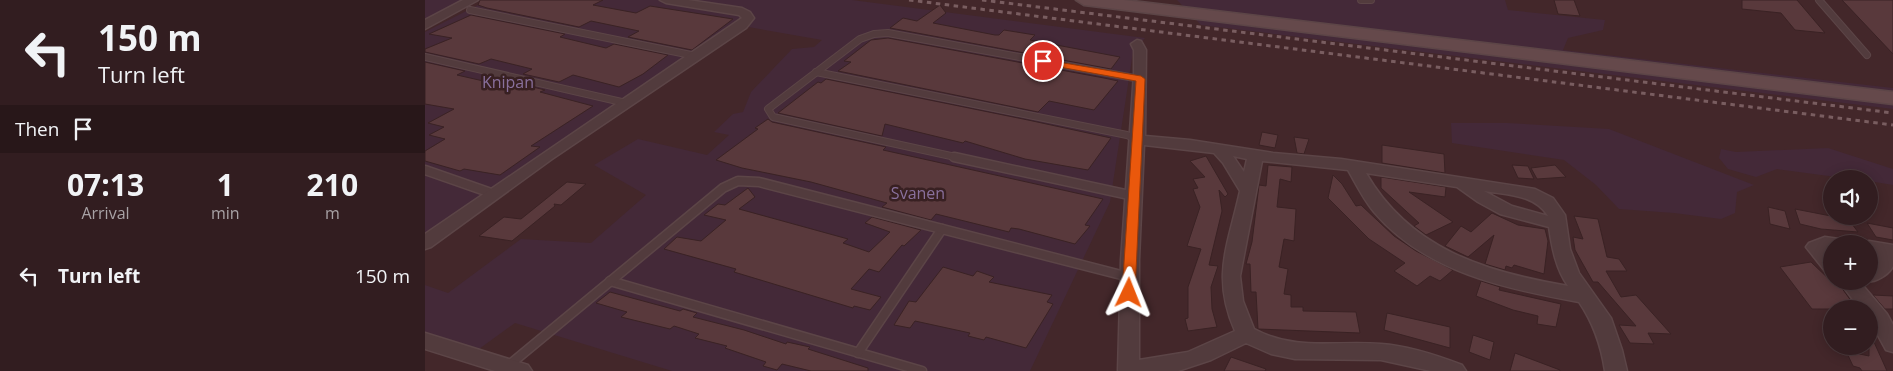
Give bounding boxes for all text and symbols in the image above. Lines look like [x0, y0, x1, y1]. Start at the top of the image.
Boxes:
text: 150 m [98, 14, 202, 61]
icon: left [15, 20, 80, 85]
pin [1022, 40, 1064, 82]
icon: arrive [1029, 47, 1057, 75]
text: Turn left [98, 59, 185, 89]
park label: Knipan [482, 71, 534, 93]
icon: arrive [69, 115, 97, 143]
text: Then [15, 116, 59, 142]
text: 07:13 [67, 164, 144, 205]
text: 1 [217, 164, 234, 205]
text: 210 [307, 164, 358, 205]
map controls [1823, 170, 1878, 355]
button: sound [1823, 170, 1878, 225]
park label: Svanen [891, 182, 945, 204]
text: Arrival [81, 202, 130, 224]
text: min [211, 202, 240, 224]
text: m [325, 202, 340, 224]
button: + [1823, 235, 1878, 290]
icon: left [15, 262, 43, 290]
text: Turn left [58, 263, 140, 289]
text: 150 m [355, 263, 410, 289]
position arrow [1102, 266, 1154, 318]
button: − [1823, 300, 1878, 355]

